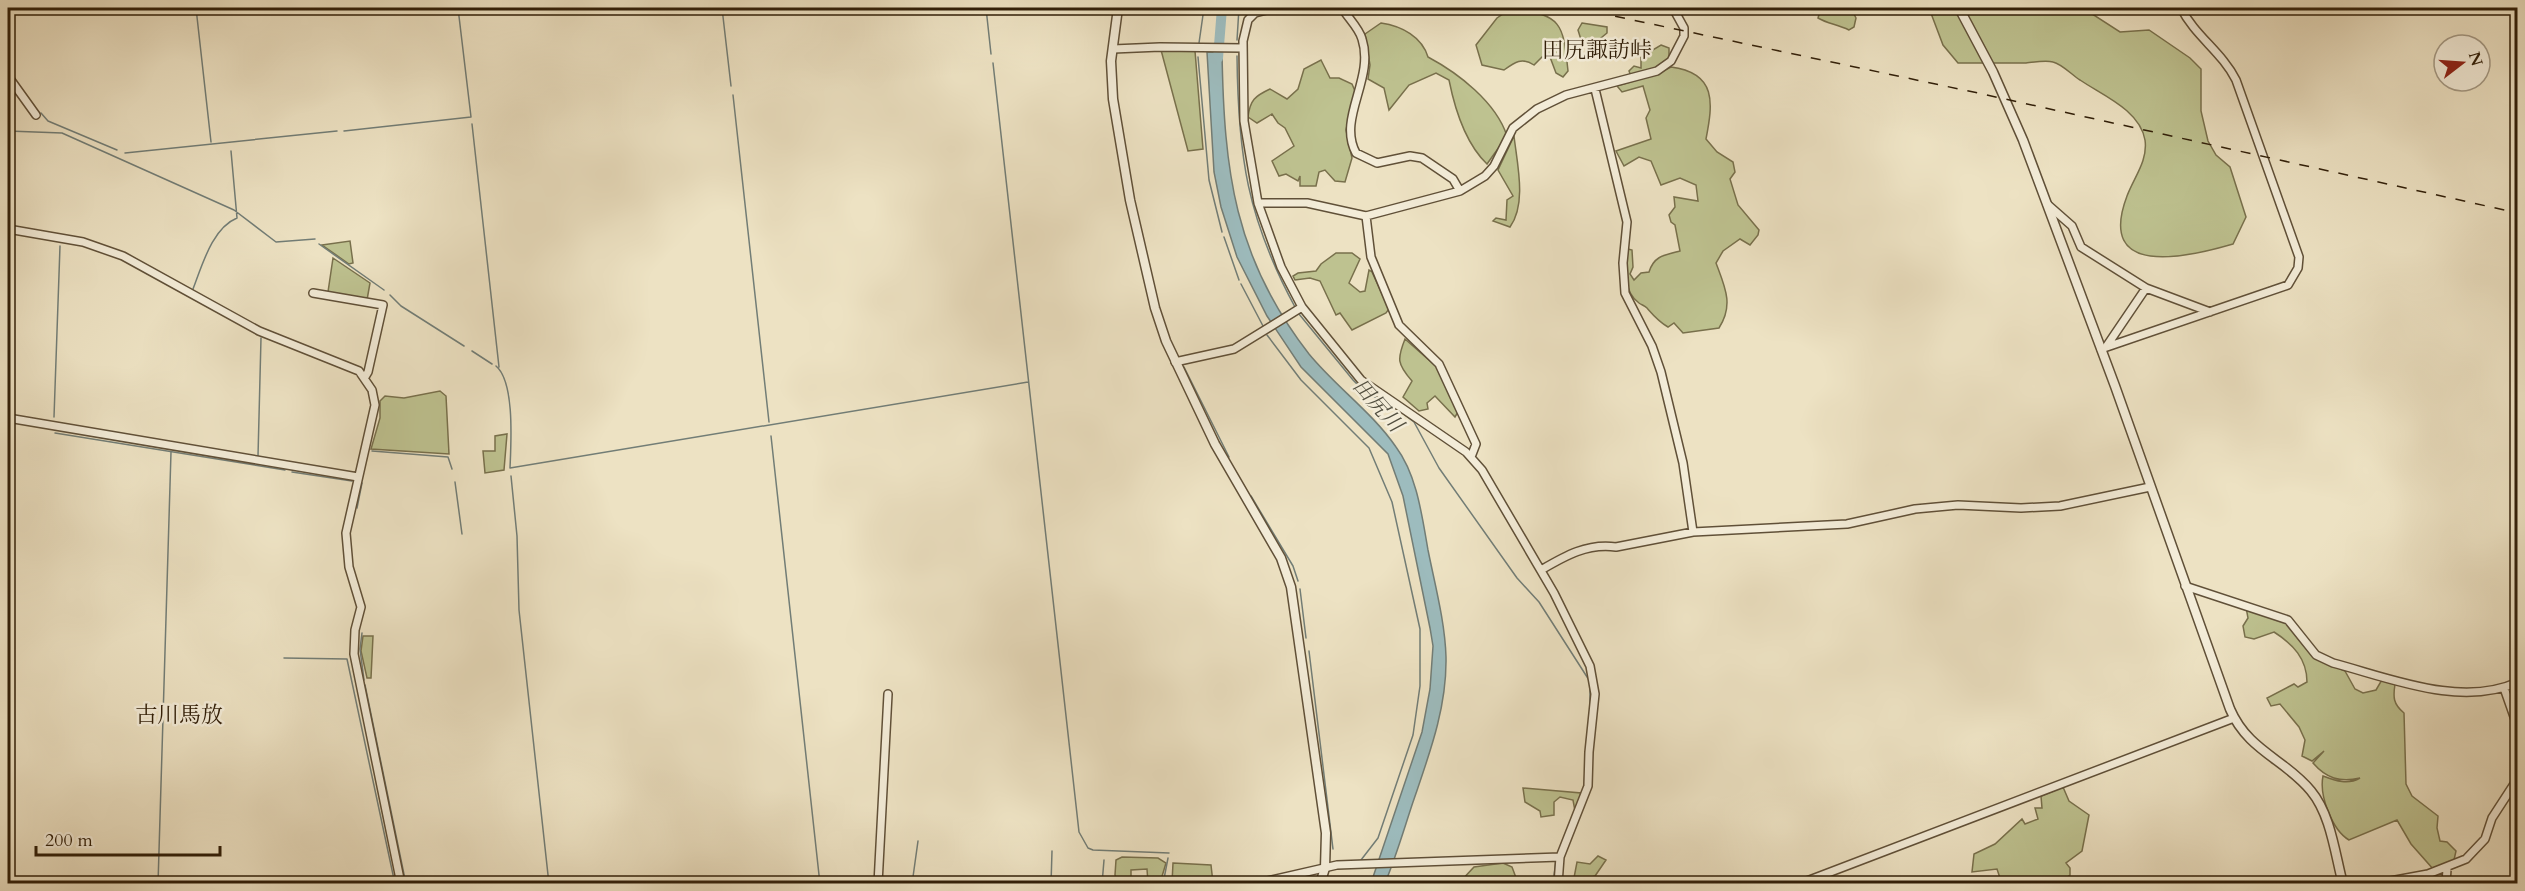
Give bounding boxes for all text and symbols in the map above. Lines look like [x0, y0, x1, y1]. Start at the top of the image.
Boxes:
north arrow [2432, 33, 2492, 93]
district label: 田尻諏訪峠 [1542, 35, 1652, 65]
text: N [2463, 49, 2488, 69]
water label: 田尻川 [1346, 372, 1411, 440]
district label: 古川馬放 [135, 700, 223, 730]
scale bar [36, 819, 220, 857]
text: 200 m [45, 828, 93, 853]

